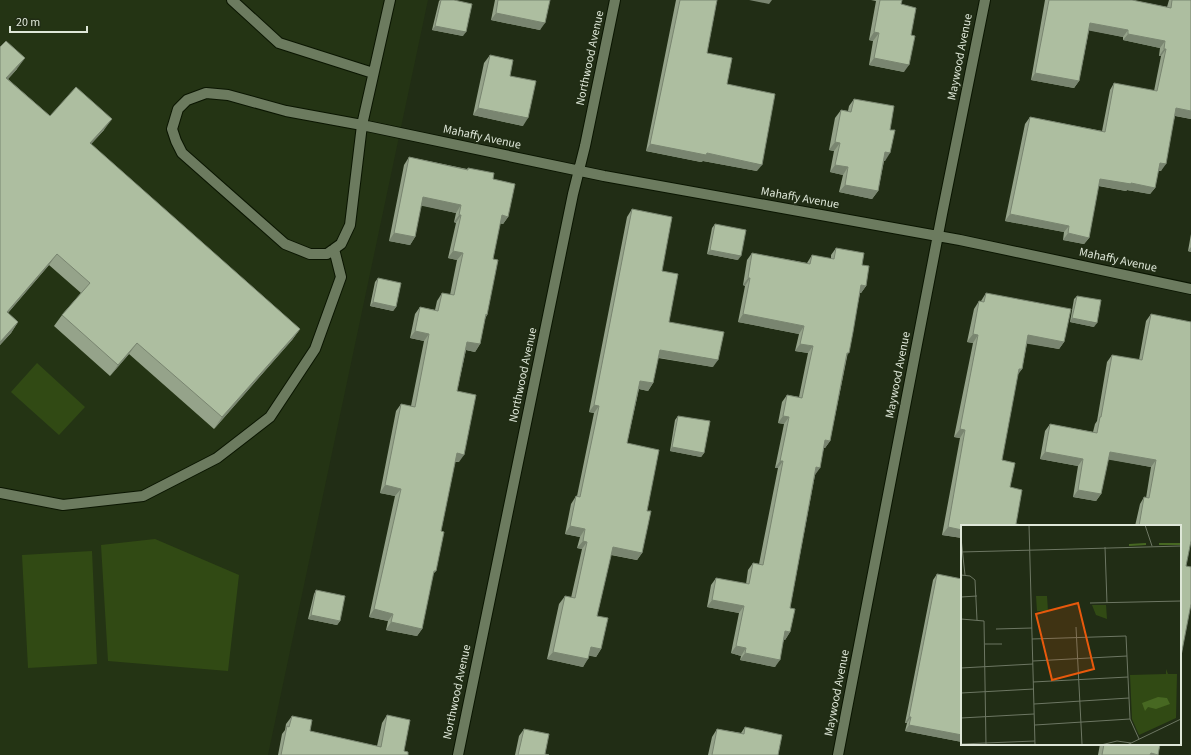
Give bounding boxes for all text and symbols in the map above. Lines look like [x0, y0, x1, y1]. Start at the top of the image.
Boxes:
scale bar [10, 8, 87, 34]
street label: Northwood Avenue [572, 9, 608, 107]
street label: Maywood Avenue [943, 12, 977, 102]
text: 20 m [16, 14, 40, 31]
street label: Mahaffy Avenue [441, 120, 523, 154]
street label: Mahaffy Avenue [759, 183, 841, 213]
street label: Mahaffy Avenue [1077, 243, 1159, 277]
street label: Northwood Avenue [505, 326, 541, 424]
street label: Maywood Avenue [881, 330, 915, 420]
inset map [961, 525, 1181, 745]
street label: Northwood Avenue [439, 643, 475, 741]
street label: Maywood Avenue [820, 648, 854, 738]

